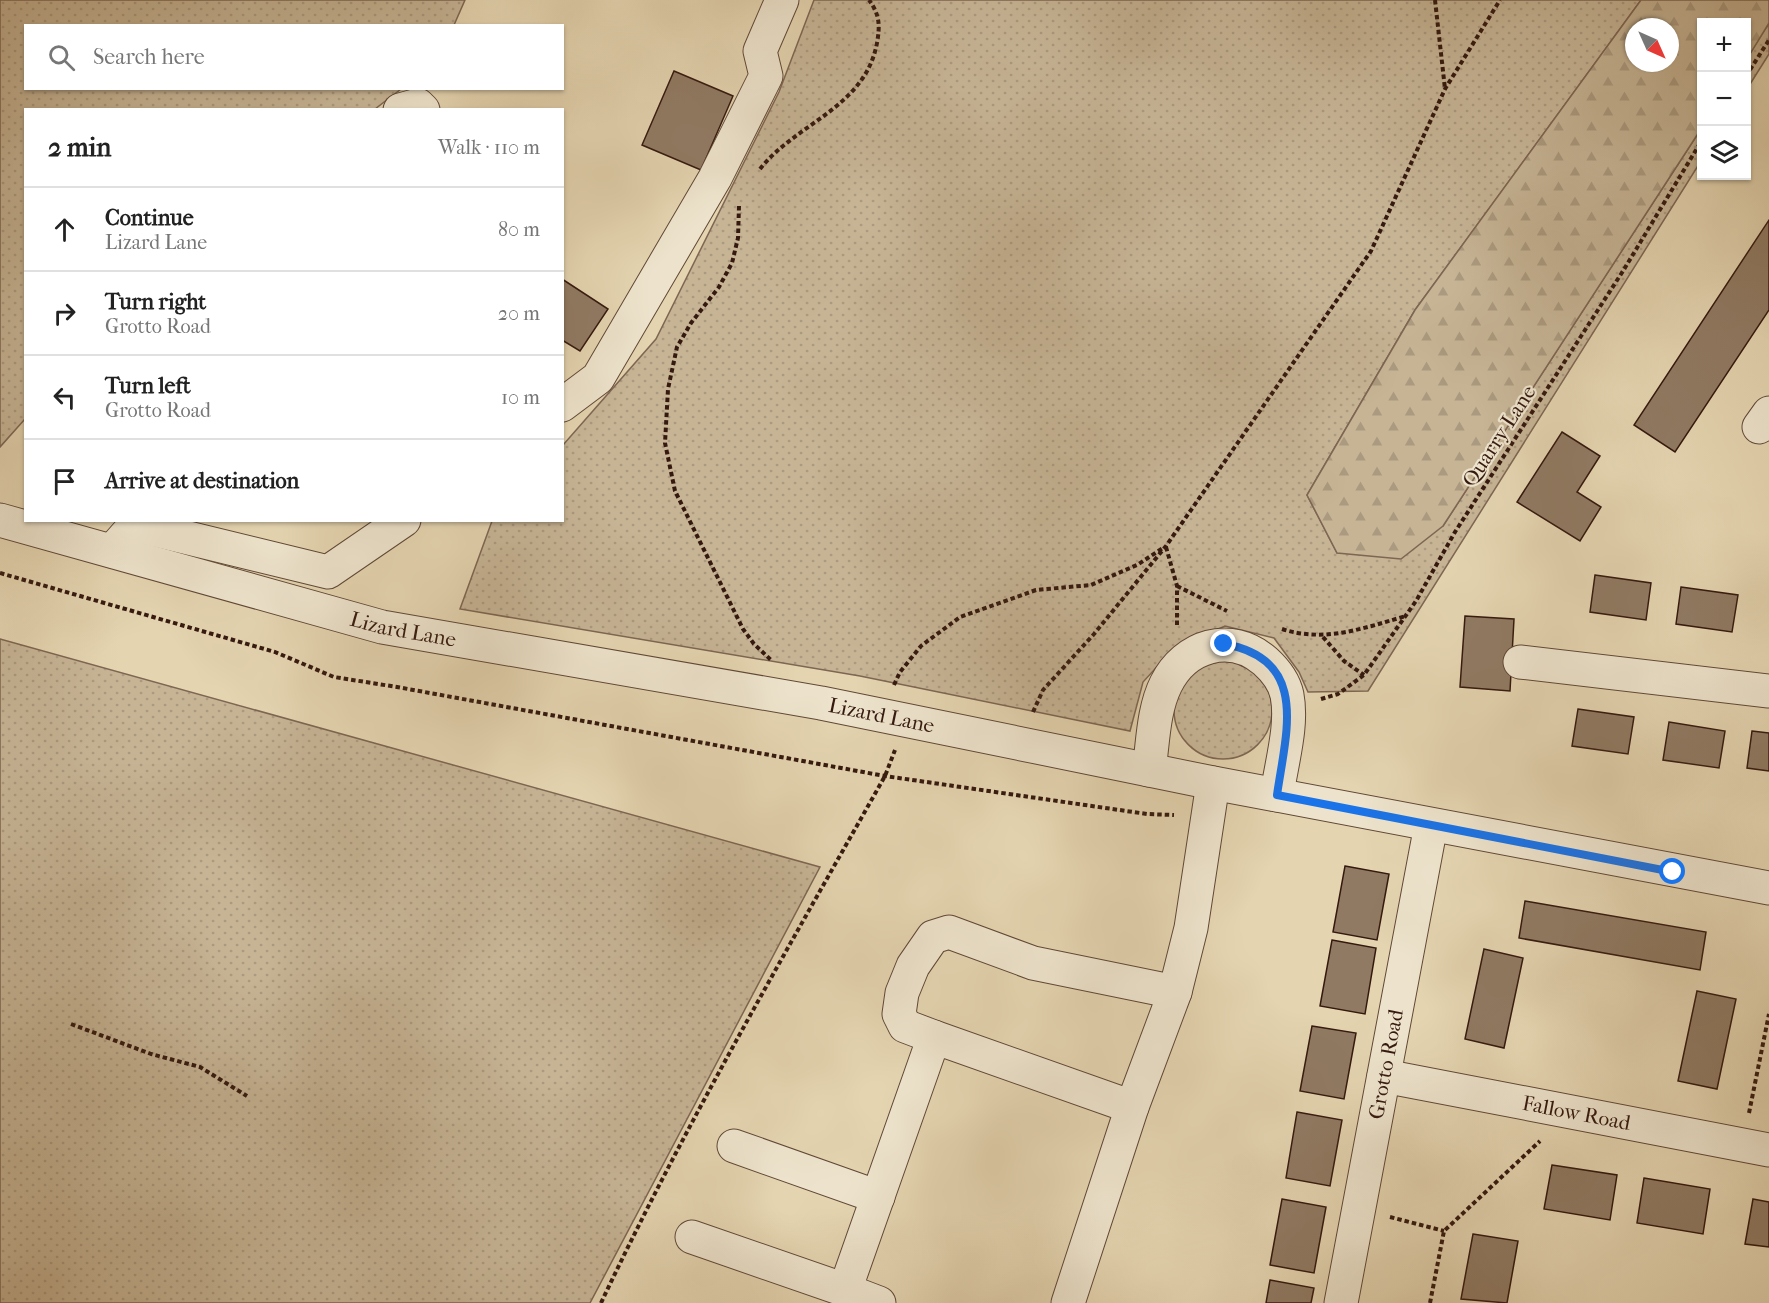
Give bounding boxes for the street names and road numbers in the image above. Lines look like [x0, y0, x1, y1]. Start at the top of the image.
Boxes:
street label: Quarry Lane [1457, 381, 1541, 491]
street label: Lizard Lane [348, 607, 458, 652]
street label: Lizard Lane [826, 693, 937, 738]
street label: Grotto Road [1364, 1007, 1408, 1121]
street label: Fallow Road [1520, 1091, 1633, 1135]

